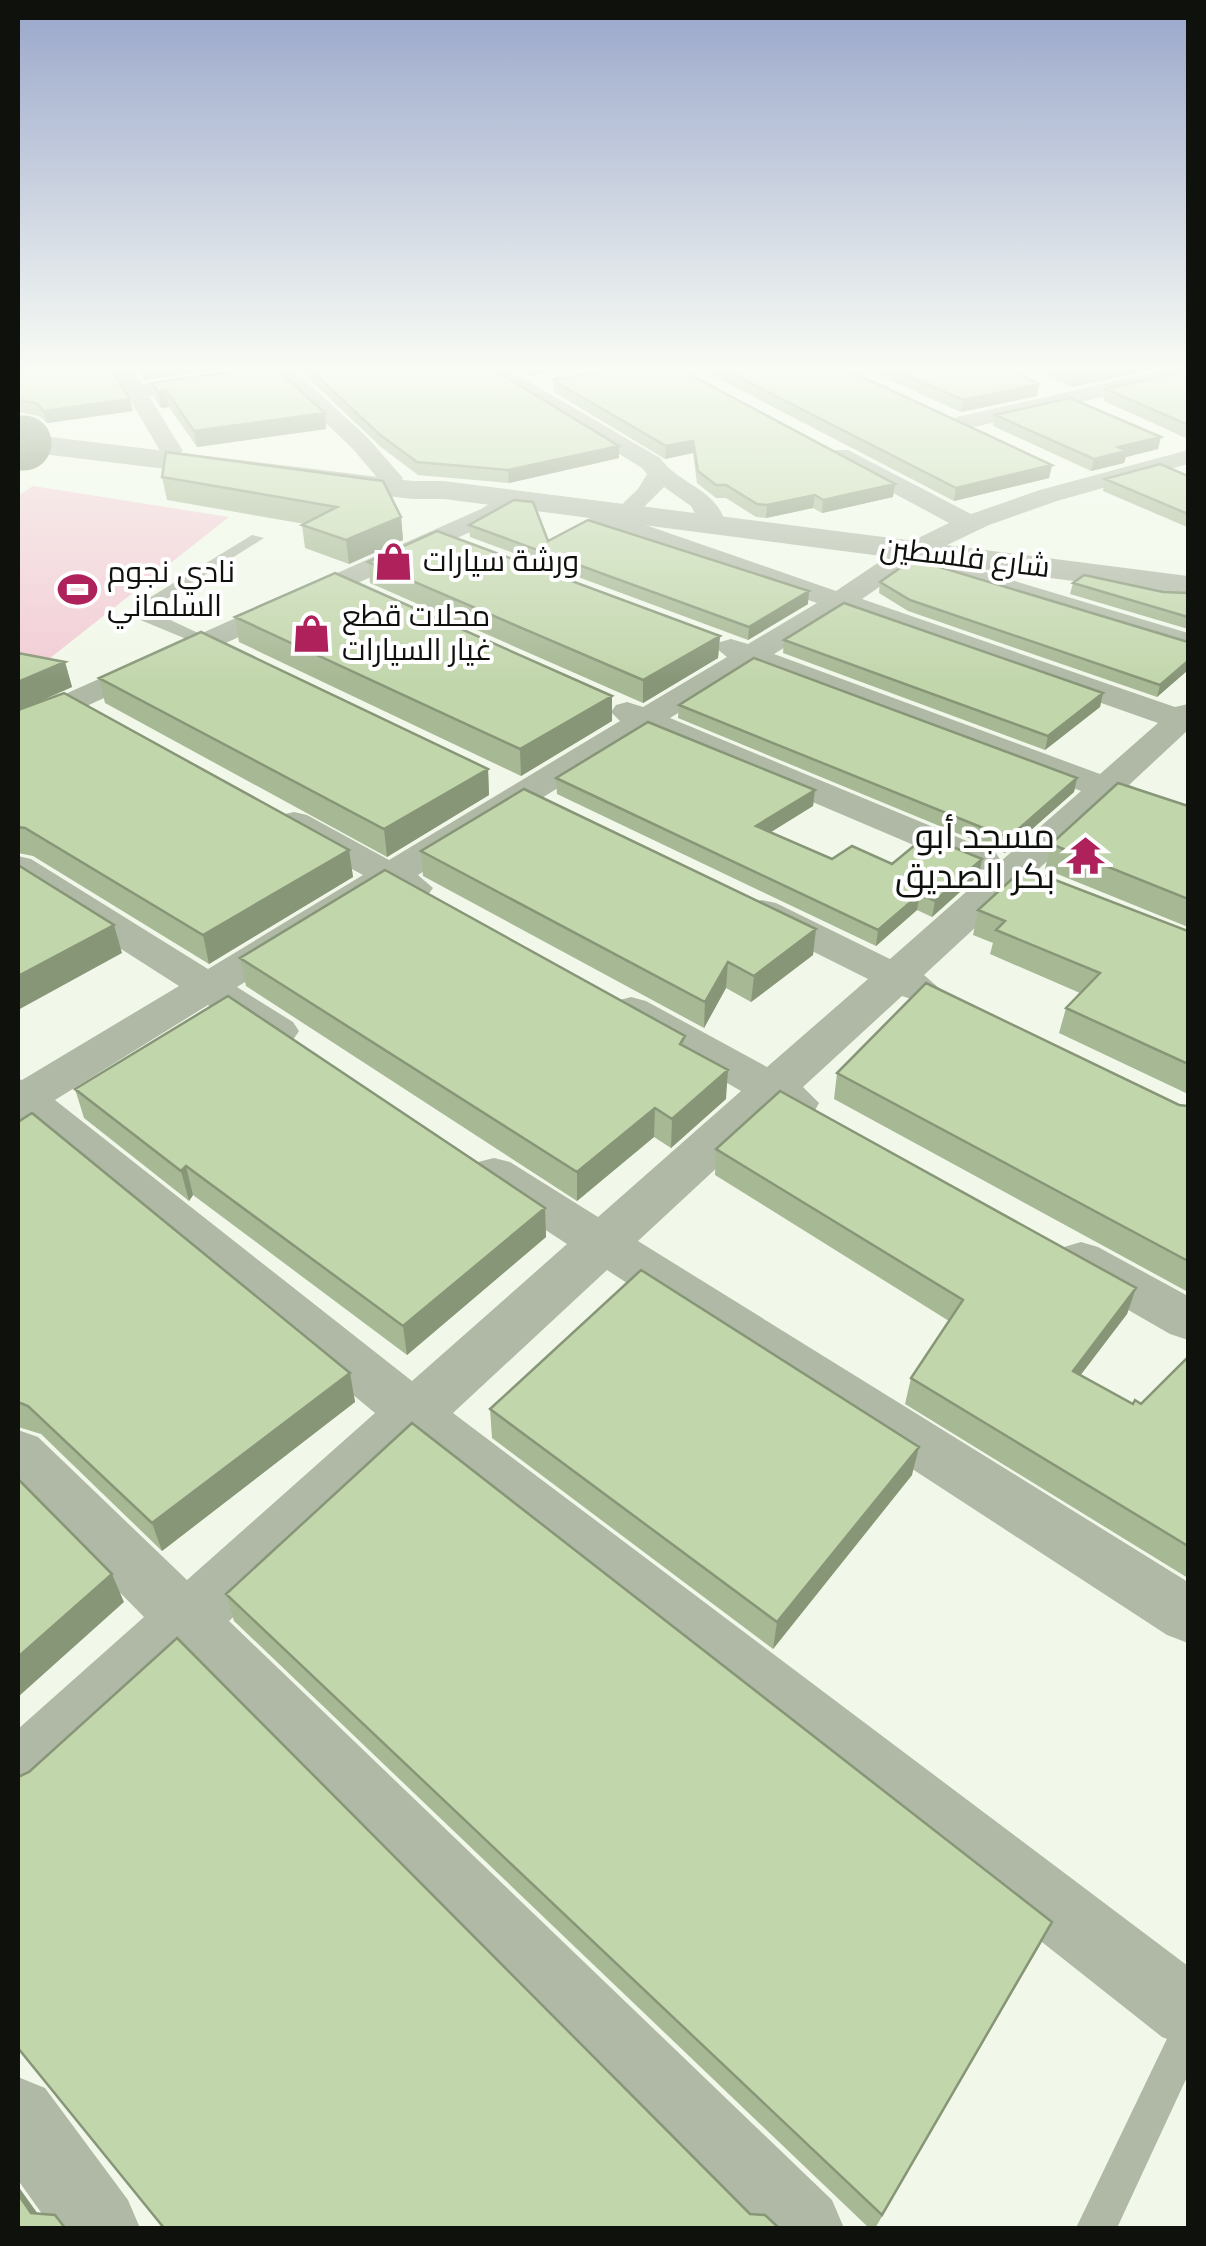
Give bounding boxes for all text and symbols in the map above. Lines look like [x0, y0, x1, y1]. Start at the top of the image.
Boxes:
street label: شارع فلسطين [878, 525, 1053, 587]
place label: ورشة سيارات [423, 539, 579, 579]
shop icon: ورشة سيارات [372, 540, 414, 582]
place label: نادي نجوم السلماني [107, 550, 235, 629]
sports icon: نادي نجوم السلماني [56, 568, 98, 610]
place label: محلات قطع غيار السيارات [342, 594, 492, 668]
shop icon: محلات قطع غيار السيارات [291, 612, 333, 654]
place label: مسجد أبو بكر الصديق [895, 810, 1055, 898]
temple icon: مسجد أبو بكر الصديق [1064, 835, 1106, 877]

